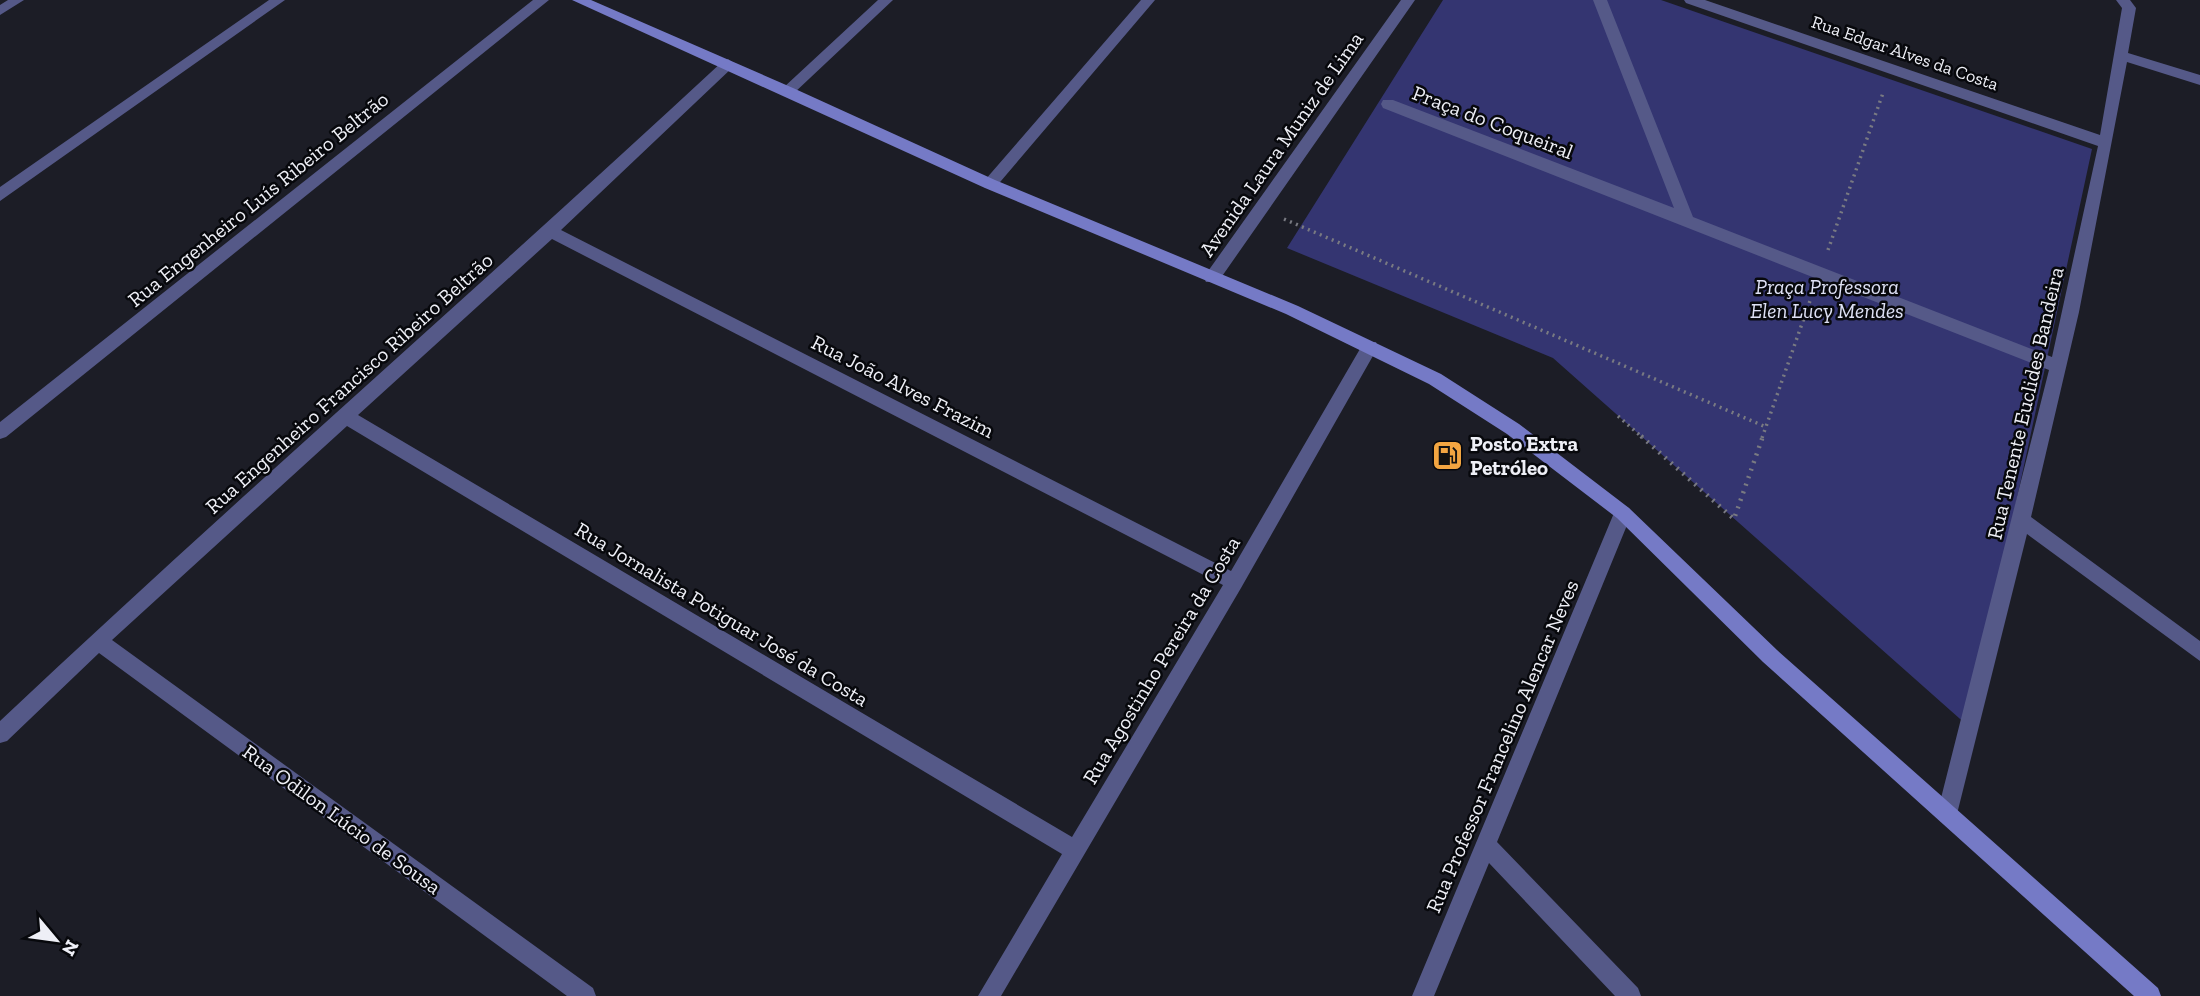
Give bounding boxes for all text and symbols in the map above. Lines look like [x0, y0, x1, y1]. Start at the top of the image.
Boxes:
street label: Rua Edgar Alves da Costa [1809, 11, 2002, 95]
street label: Avenida Laura Muniz de Lima [1194, 27, 1368, 261]
street label: Praça do Coqueiral [1409, 80, 1577, 164]
street label: Rua Engenheiro Luís Ribeiro Beltrão [123, 86, 393, 312]
street label: Rua Engenheiro Francisco Ribeiro Beltrão [200, 247, 498, 519]
street label: Rua Tenente Euclides Bandeira [1981, 264, 2069, 542]
park label: Praça Professora Elen Lucy Mendes [1750, 274, 1904, 323]
street label: Rua João Alves Frazim [807, 329, 999, 443]
place label: Posto Extra Petróleo [1470, 431, 1578, 480]
fuel station icon: Posto Extra Petróleo [1430, 438, 1464, 472]
street label: Rua Jornalista Potiguar José da Costa [571, 516, 873, 712]
street label: Rua Agostinho Pereira da Costa [1077, 532, 1245, 788]
street label: Rua Professor Francelino Alencar Neves [1420, 576, 1584, 916]
street label: Rua Odilon Lúcio de Sousa [238, 739, 446, 899]
north arrow [21, 905, 91, 975]
text: N [57, 936, 84, 960]

